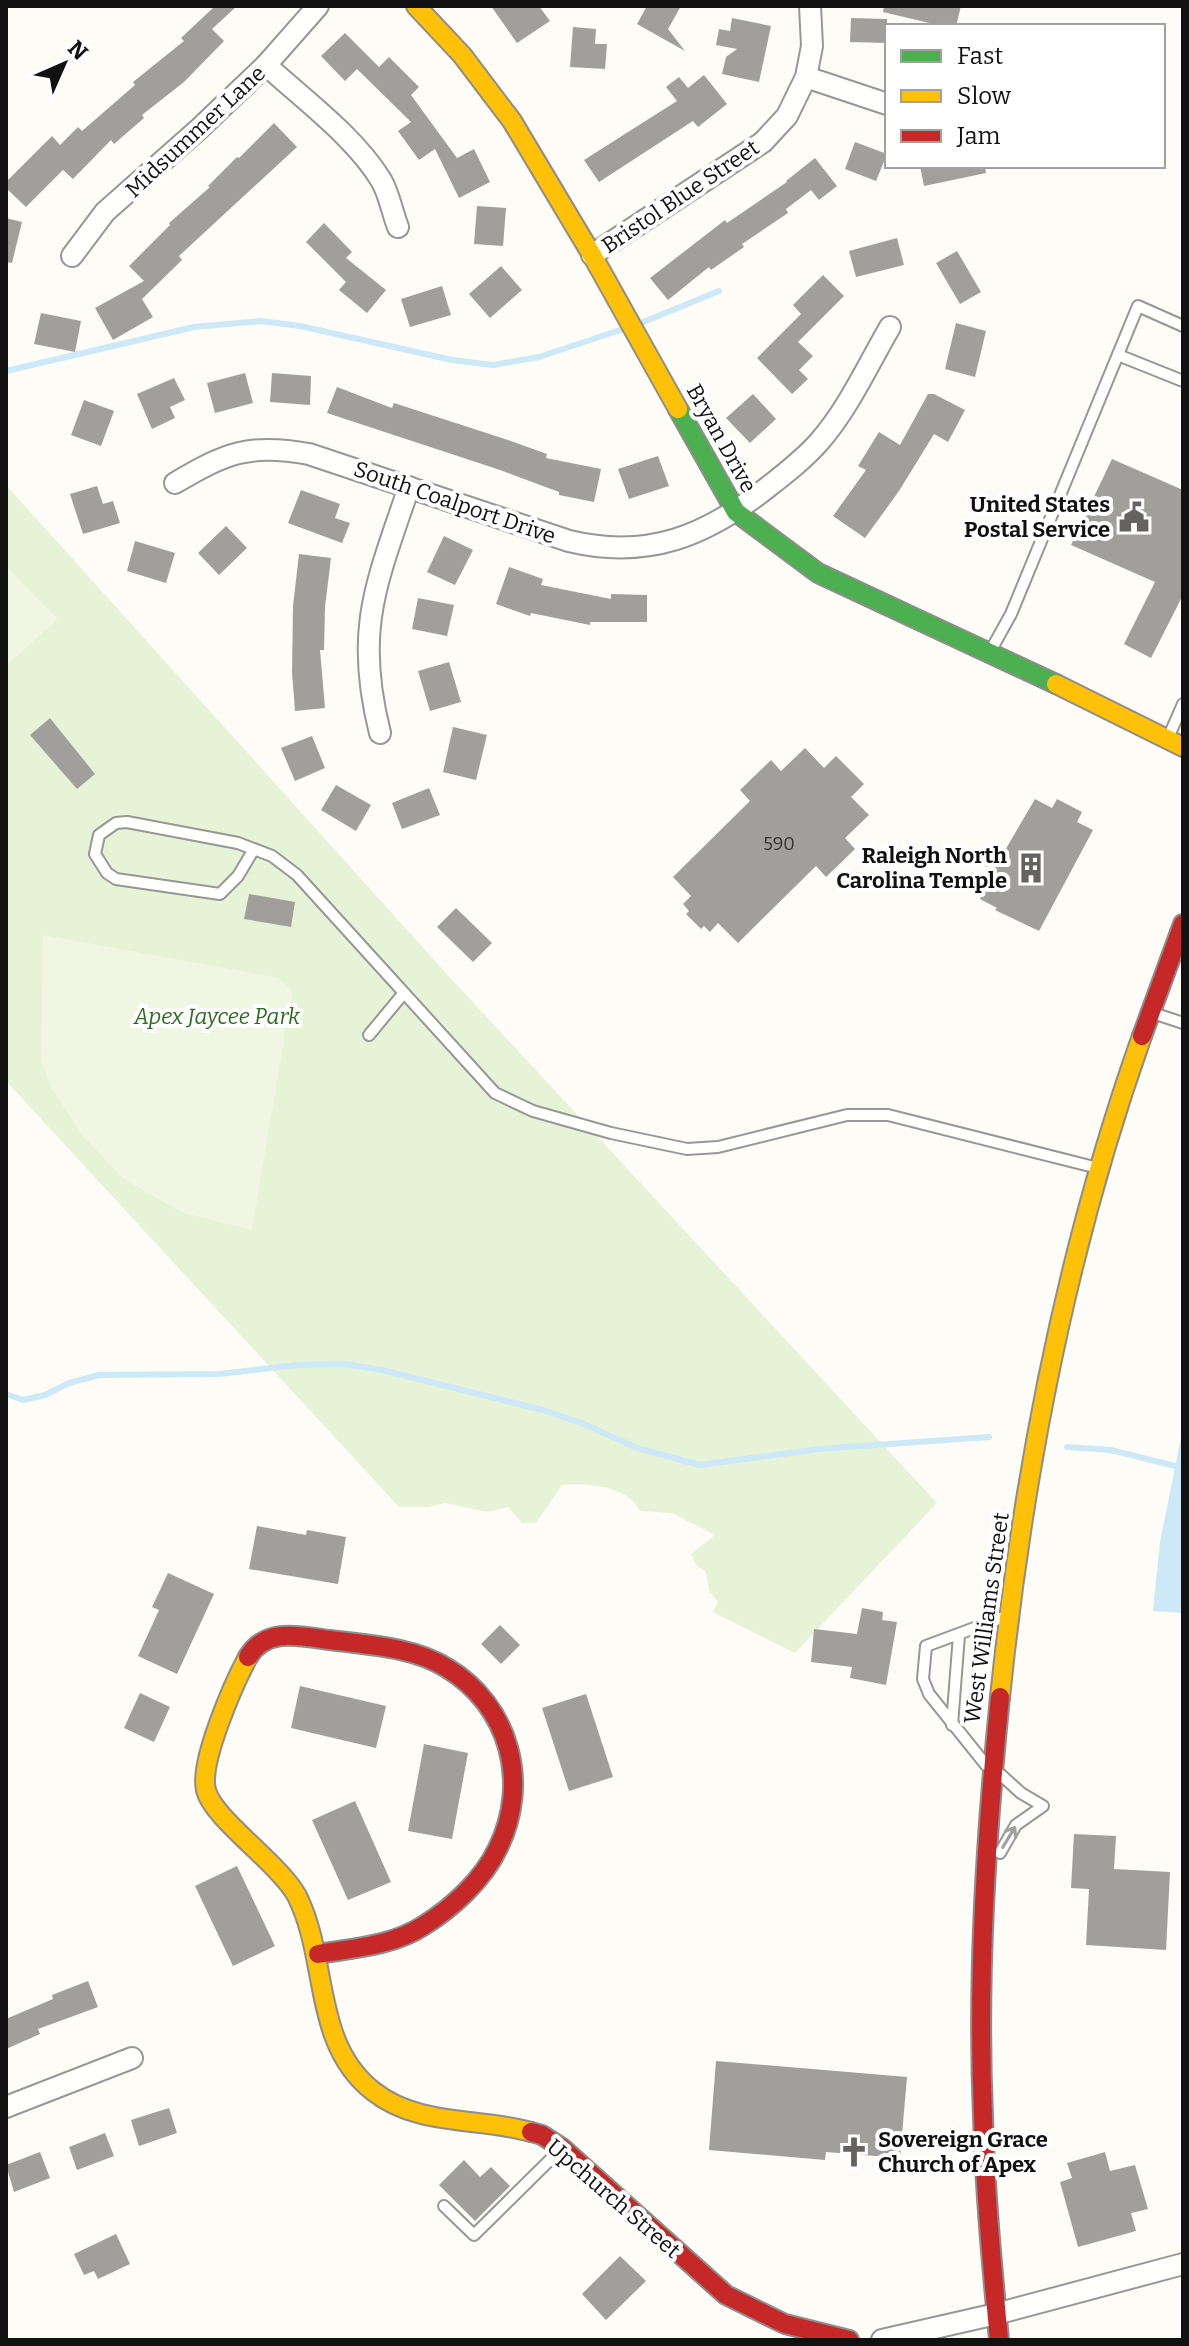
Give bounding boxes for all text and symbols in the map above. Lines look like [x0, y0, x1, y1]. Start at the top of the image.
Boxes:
north arrow [24, 24, 104, 104]
legend [885, 24, 1165, 168]
text: N [62, 35, 93, 66]
text: Fast [957, 42, 1003, 70]
street label: Midsummer Lane [120, 60, 271, 203]
text: Slow [957, 82, 1012, 110]
text: Jam [956, 122, 1001, 150]
street label: Bristol Blue Street [597, 134, 764, 259]
street label: Bryan Drive [681, 379, 762, 497]
street label: South Coalport Drive [350, 455, 559, 550]
place label: United States Postal Service [964, 491, 1110, 543]
public building icon: United States Postal Service [1117, 500, 1151, 534]
house number: 590 [763, 833, 795, 855]
place label: Raleigh North Carolina Temple [836, 842, 1007, 894]
building icon: Raleigh North Carolina Temple [1014, 851, 1048, 885]
park label: Apex Jaycee Park [133, 1003, 301, 1030]
street label: West Williams Street [958, 1511, 1015, 1725]
one-way arrow [1001, 1826, 1017, 1849]
place label: Sovereign Grace Church of Apex [878, 2126, 1048, 2178]
street label: Upchurch Street [541, 2133, 686, 2264]
church icon: Sovereign Grace Church of Apex [837, 2135, 871, 2169]

